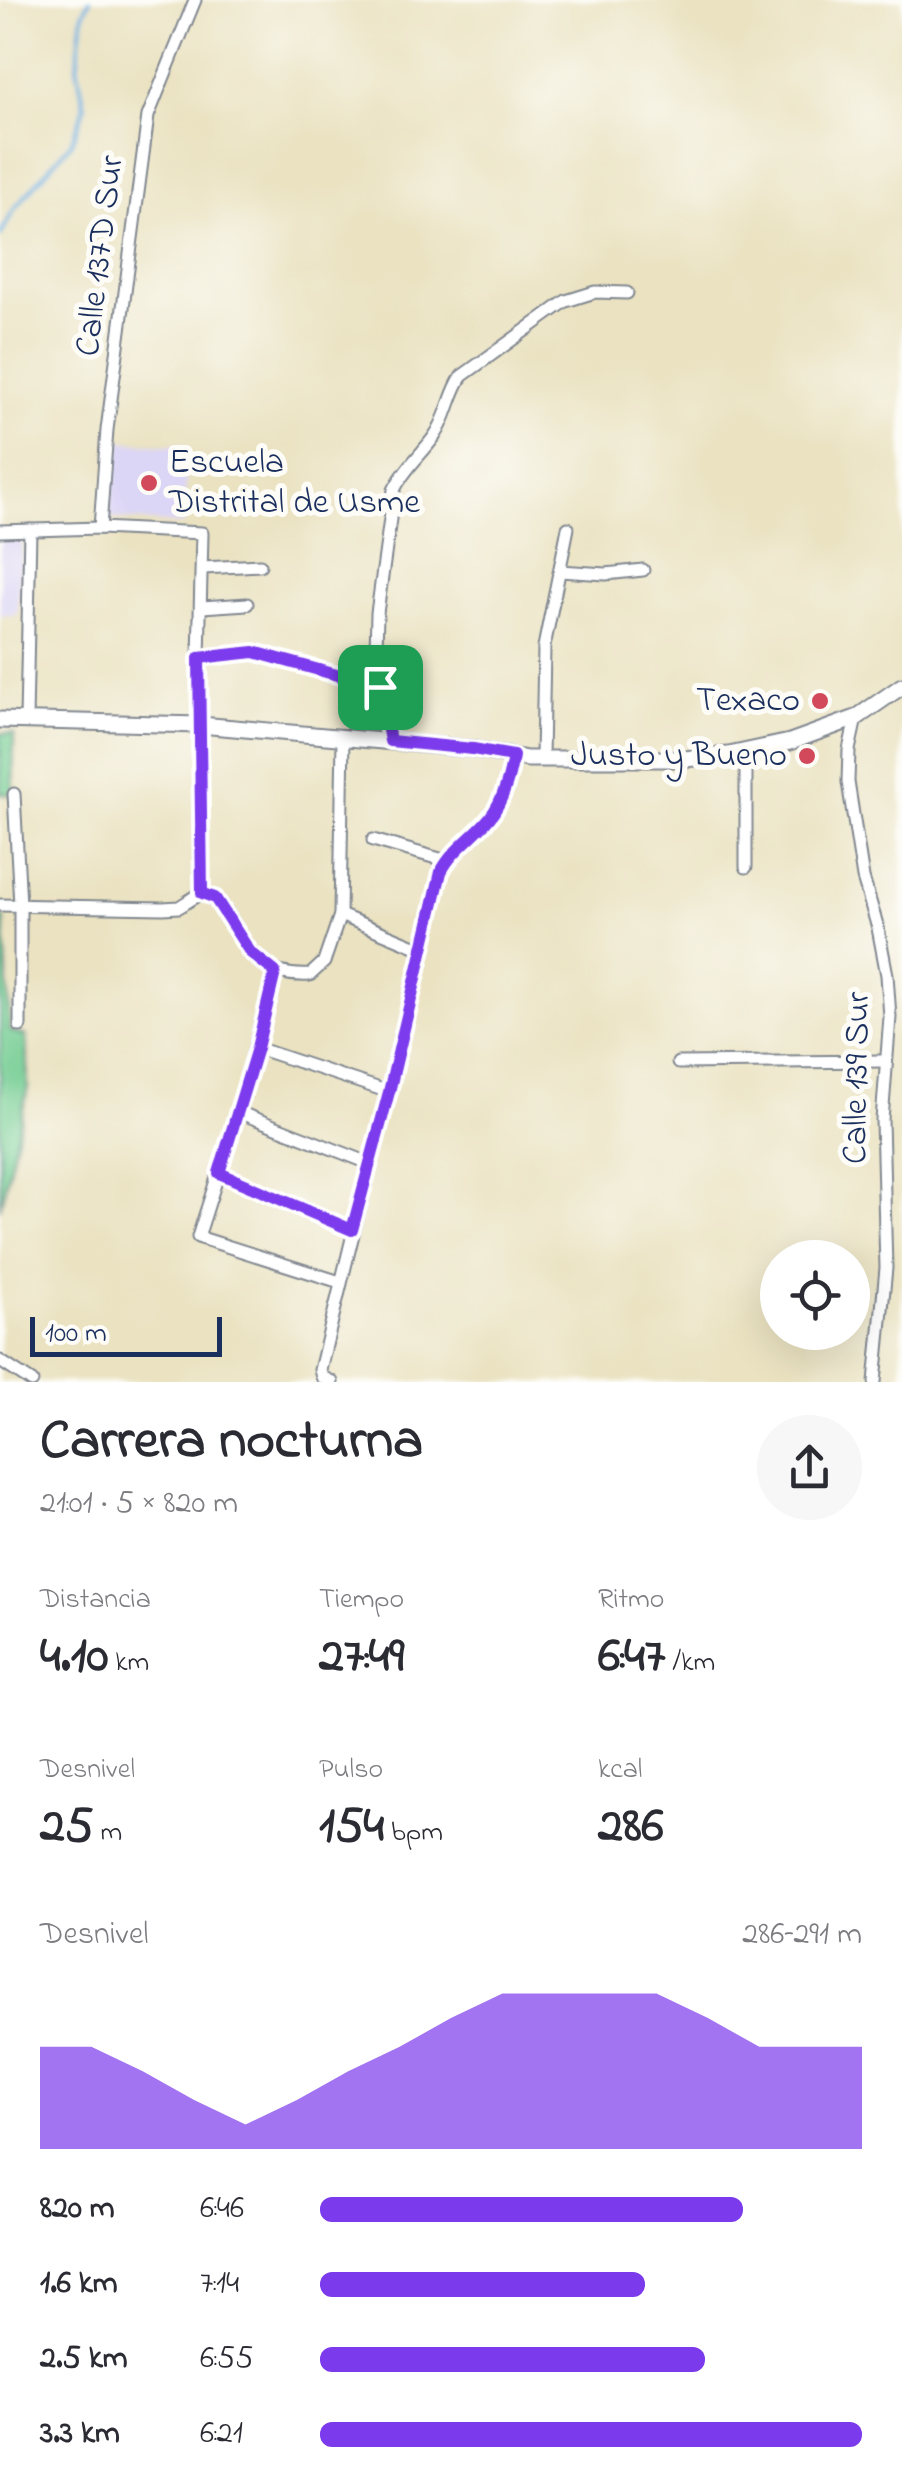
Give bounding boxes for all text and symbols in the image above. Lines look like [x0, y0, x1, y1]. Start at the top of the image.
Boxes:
street label: Calle 137D Sur [63, 153, 139, 359]
place label: Escuela Distrital de Usme [168, 438, 420, 529]
marker: Escuela Distrital de Usme [138, 472, 160, 494]
pin [338, 645, 423, 730]
icon: arrive [353, 660, 408, 715]
place label: Texaco [696, 676, 800, 727]
marker: Texaco [809, 690, 831, 712]
place label: Justo y Bueno [571, 731, 787, 782]
marker: Justo y Bueno [796, 745, 818, 767]
street label: Calle 139 Sur [831, 991, 885, 1165]
map controls [760, 1240, 870, 1350]
button: locate [760, 1240, 870, 1350]
scale bar [30, 1312, 222, 1356]
text: 100 m [45, 1314, 107, 1355]
text: Carrera nocturna [40, 1403, 423, 1483]
button: share [757, 1415, 862, 1520]
text: 21:01 · 5 × 820 m [40, 1481, 238, 1528]
text: Distancia [40, 1580, 151, 1621]
text: Tiempo [319, 1580, 404, 1621]
text: Ritmo [598, 1580, 664, 1621]
text: 4.10 [40, 1621, 108, 1694]
text: 27:49 [319, 1621, 404, 1694]
text: 6:47 [598, 1621, 665, 1694]
text: km [108, 1643, 149, 1684]
text: /km [665, 1643, 715, 1684]
text: Desnivel [40, 1750, 135, 1791]
text: Pulso [319, 1750, 383, 1791]
text: kcal [598, 1750, 643, 1791]
text: 25 [40, 1791, 93, 1864]
text: 154 [319, 1791, 384, 1864]
text: 286 [598, 1791, 664, 1864]
text: m [93, 1813, 122, 1854]
text: bpm [384, 1813, 443, 1854]
text: Desnivel [40, 1912, 149, 1959]
text: 286–291 m [742, 1912, 862, 1959]
text: 820 m [40, 2186, 115, 2233]
text: 6:46 [200, 2186, 244, 2233]
text: 1.6 km [40, 2261, 118, 2308]
text: 7:14 [200, 2261, 239, 2308]
text: 2.5 km [40, 2336, 128, 2383]
text: 6:55 [200, 2336, 253, 2383]
text: 3.3 km [40, 2411, 120, 2458]
text: 6:21 [200, 2411, 243, 2458]

